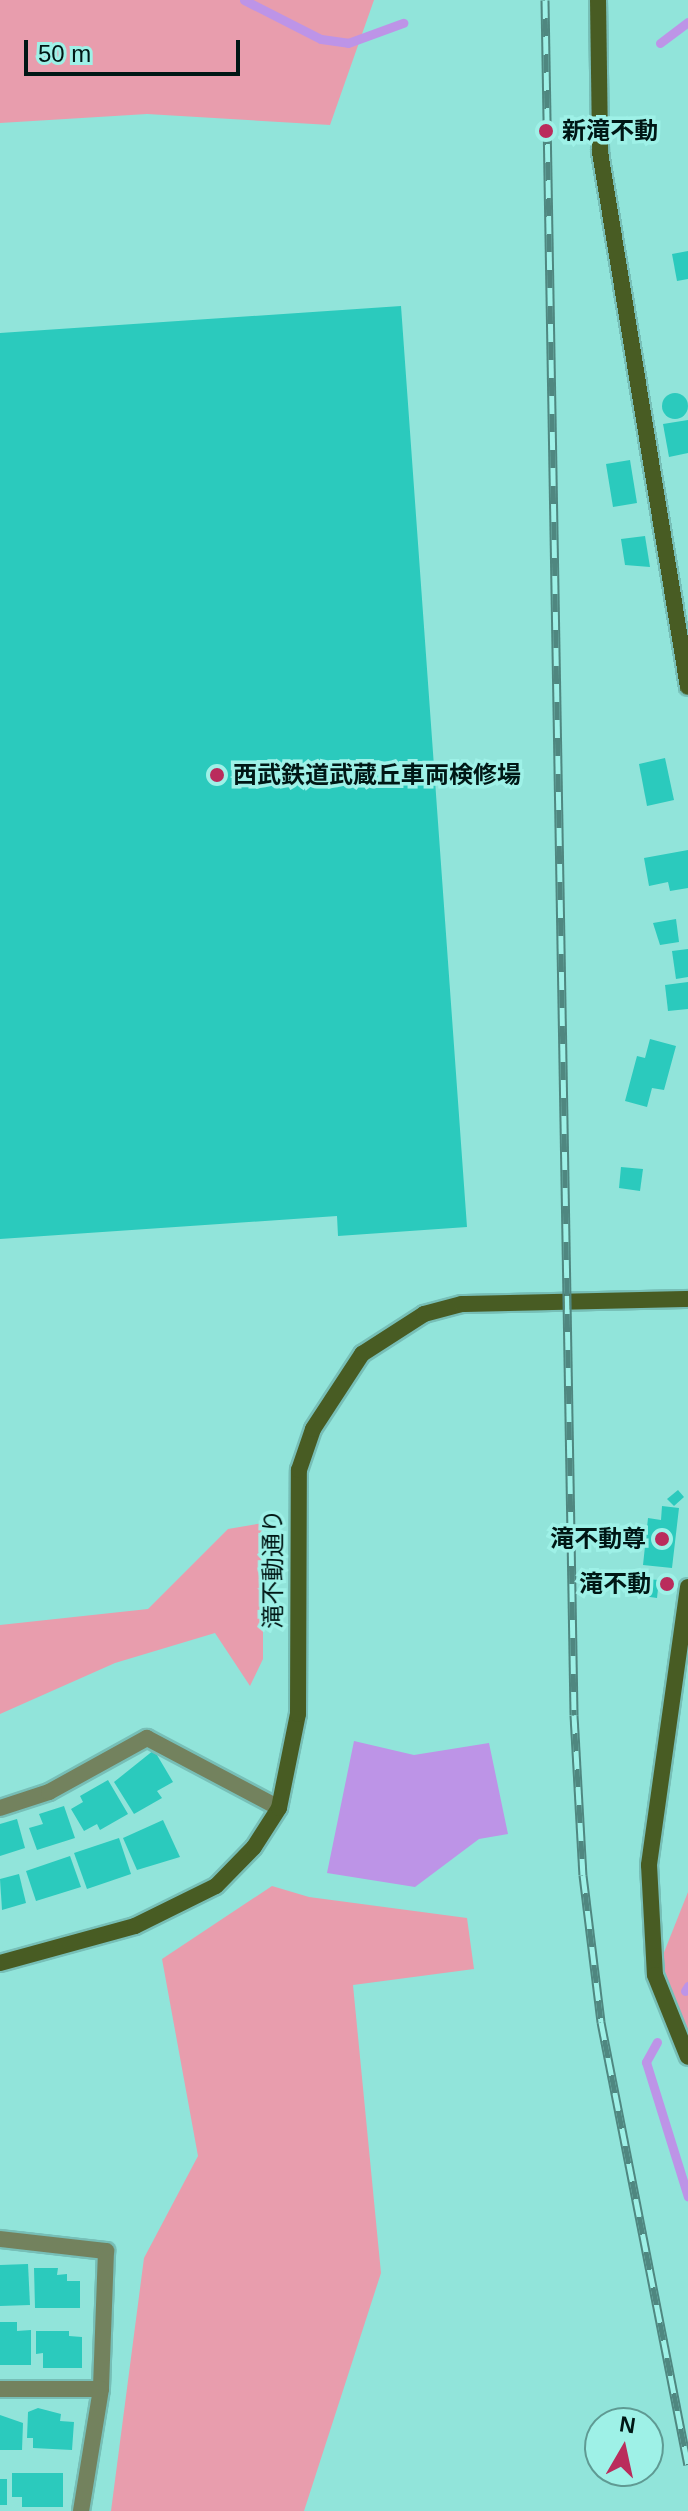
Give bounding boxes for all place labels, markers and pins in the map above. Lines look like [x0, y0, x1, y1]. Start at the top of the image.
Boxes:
place label: 新滝不動 [562, 117, 658, 145]
marker: 新滝不動 [537, 122, 555, 140]
place label: 西武鉄道武蔵丘車両検修場 [233, 761, 521, 789]
marker: 西武鉄道武蔵丘車両検修場 [208, 766, 226, 784]
place label: 滝不動尊 [550, 1525, 646, 1553]
marker: 滝不動尊 [653, 1530, 671, 1548]
place label: 滝不動 [579, 1570, 651, 1598]
marker: 滝不動 [658, 1575, 676, 1593]

